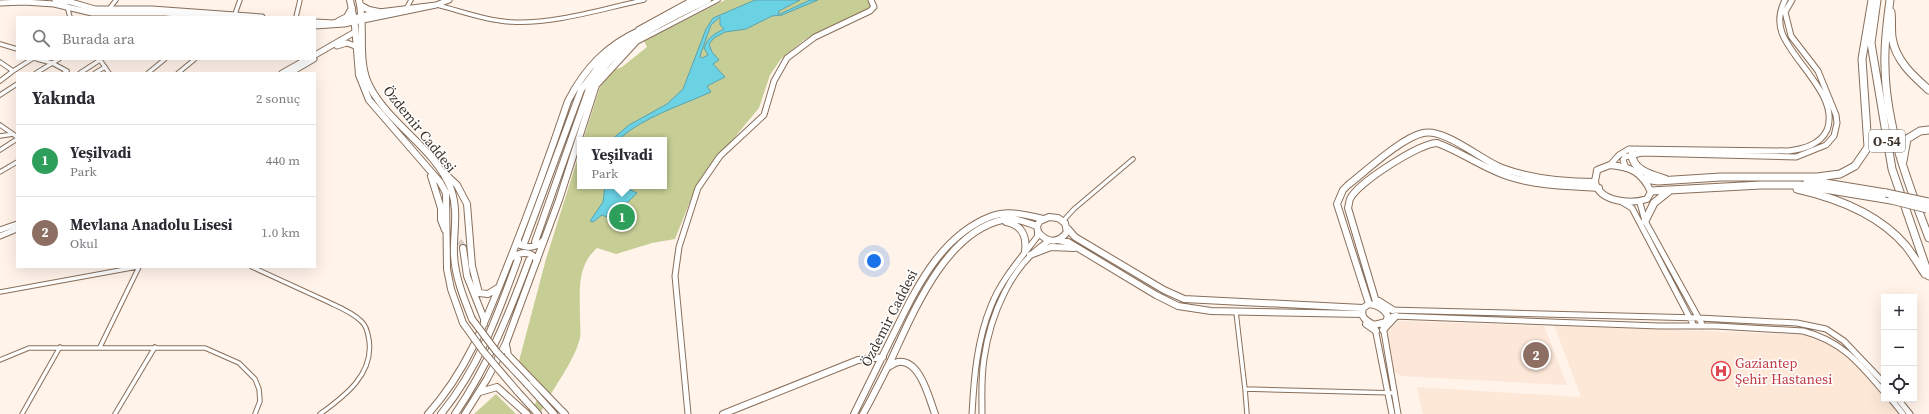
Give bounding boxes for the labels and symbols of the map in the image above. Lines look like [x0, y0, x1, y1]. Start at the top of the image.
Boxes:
street label: Özdemir Caddesi [379, 81, 461, 177]
road number: O-54 [1869, 130, 1905, 152]
pin: 1 [609, 202, 635, 232]
your location [864, 251, 884, 271]
street label: Özdemir Caddesi [856, 266, 922, 370]
pin: 2 [1523, 340, 1549, 370]
place label: Gaziantep Şehir Hastanesi [1735, 353, 1832, 389]
hospital icon: Gaziantep Şehir Hastanesi [1710, 360, 1732, 382]

